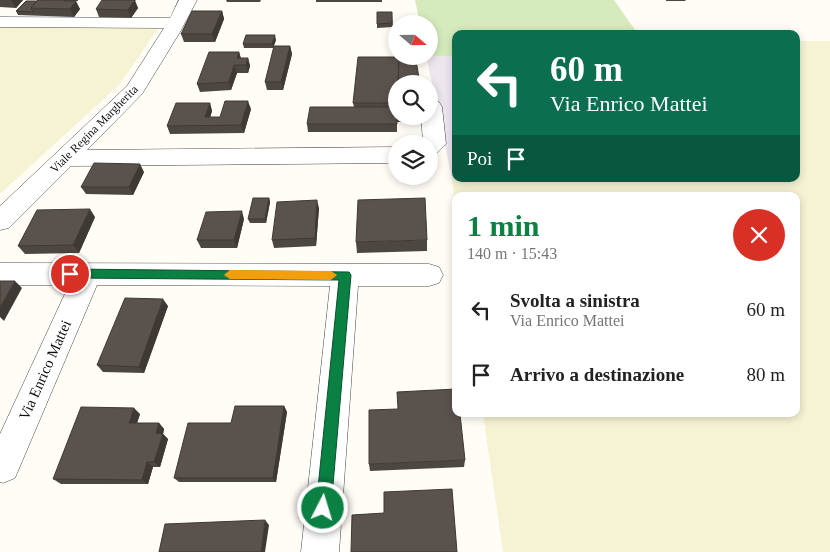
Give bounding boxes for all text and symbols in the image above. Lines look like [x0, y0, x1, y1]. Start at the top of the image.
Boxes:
north arrow [388, 15, 438, 65]
map controls [388, 15, 438, 185]
icon: left [467, 50, 532, 115]
text: 60 m [550, 50, 623, 89]
button: search [388, 75, 438, 125]
street label: Viale Regina Margherita [47, 82, 141, 176]
text: Via Enrico Mattei [550, 91, 708, 116]
button: layers [388, 135, 438, 185]
icon: arrive [502, 145, 530, 173]
text: Poi [467, 148, 492, 169]
text: 1 min [467, 209, 540, 242]
button: close [733, 209, 785, 261]
text: 140 m · 15:43 [467, 245, 557, 262]
pin [49, 253, 91, 295]
icon: arrive [56, 260, 84, 288]
text: Svolta a sinistra [510, 290, 640, 311]
icon: left [467, 296, 495, 324]
text: 60 m [746, 299, 785, 320]
text: Via Enrico Mattei [510, 312, 625, 329]
street label: Via Enrico Mattei [16, 318, 74, 422]
icon: arrive [467, 361, 495, 389]
text: Arrivo a destinazione [510, 364, 684, 385]
text: 80 m [746, 364, 785, 385]
position arrow [296, 481, 348, 533]

